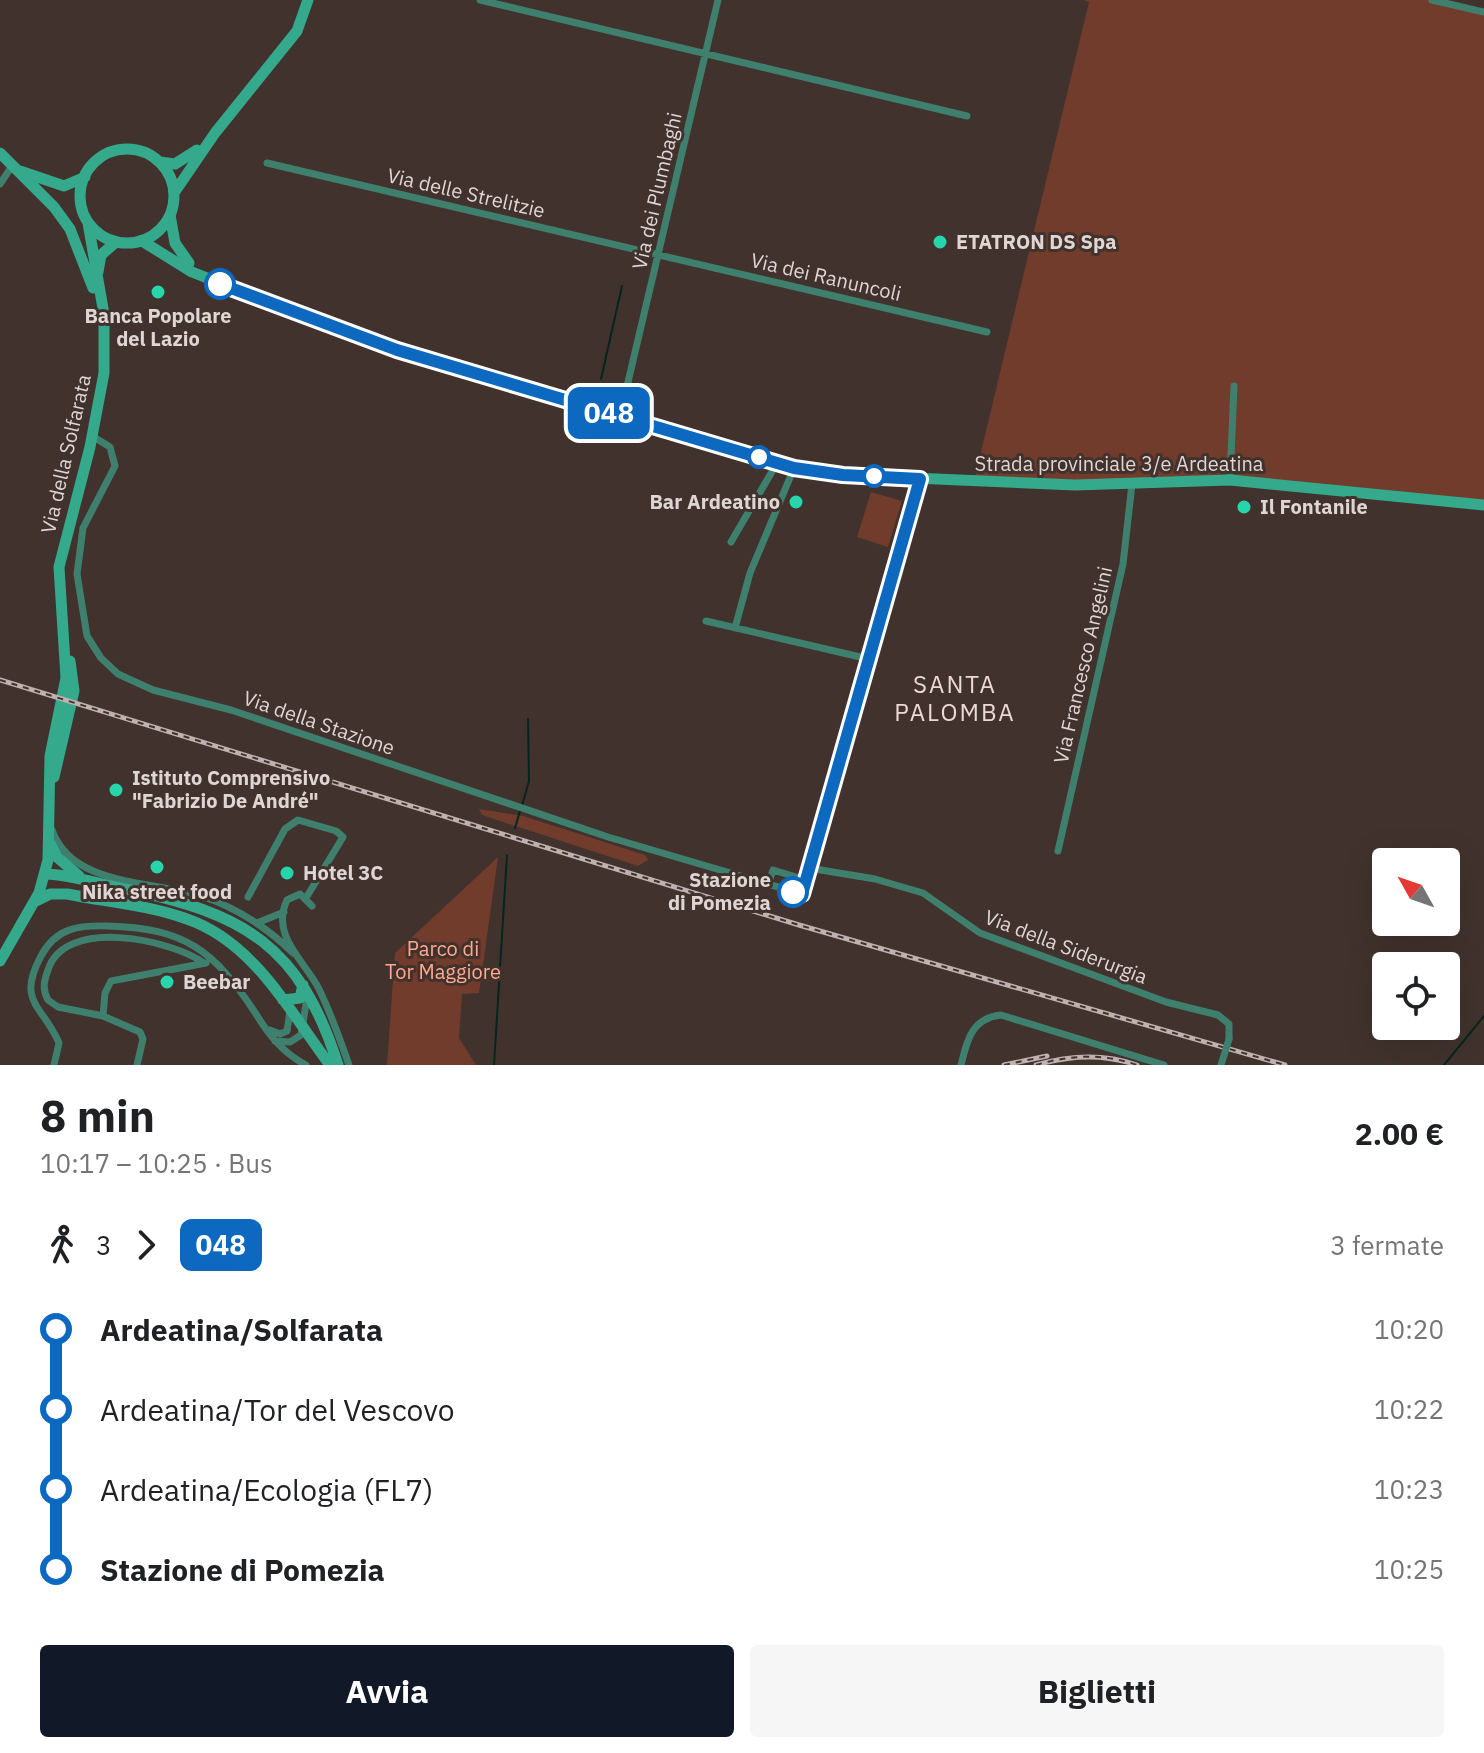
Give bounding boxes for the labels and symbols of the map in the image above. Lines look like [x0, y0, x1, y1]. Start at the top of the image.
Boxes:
street label: Via dei Plumbaghi [625, 110, 688, 272]
street label: Via delle Strelitzie [385, 161, 548, 224]
place label: ETATRON DS Spa [956, 228, 1117, 255]
marker: ETATRON DS Spa [931, 233, 949, 251]
street label: Via dei Ranuncoli [748, 246, 904, 307]
unlabelled marker [205, 269, 235, 299]
marker: Banca Popolare del Lazio [149, 283, 167, 301]
place label: Banca Popolare del Lazio [84, 302, 232, 352]
street label: Via della Solfarata [34, 371, 97, 536]
line badge: 048 [563, 387, 655, 439]
unlabelled marker [748, 446, 770, 468]
street label: Strada provinciale 3/e Ardeatina [975, 450, 1264, 477]
unlabelled marker [863, 465, 885, 487]
place label: Bar Ardeatino [650, 488, 780, 515]
marker: Bar Ardeatino [787, 493, 805, 511]
place label: Il Fontanile [1260, 493, 1368, 520]
marker: Il Fontanile [1235, 498, 1253, 516]
street label: Via Francesco Angelini [1047, 564, 1118, 766]
district label: SANTA PALOMBA [894, 668, 1016, 728]
street label: Via della Stazione [240, 684, 398, 761]
place label: Istituto Comprensivo "Fabrizio De André" [132, 764, 330, 814]
marker: Istituto Comprensivo "Fabrizio De André" [107, 781, 125, 799]
north arrow [1372, 848, 1460, 936]
marker: Nika street food [148, 858, 166, 876]
place label: Hotel 3C [303, 859, 383, 886]
marker: Hotel 3C [278, 864, 296, 882]
place label: Stazione di Pomezia [668, 866, 771, 916]
marker: Stazione di Pomezia [778, 877, 808, 907]
place label: Nika street food [82, 878, 232, 905]
street label: Via della Siderurgia [981, 903, 1152, 990]
park label: Parco di Tor Maggiore [385, 935, 501, 985]
place label: Beebar [183, 968, 250, 995]
marker: Beebar [158, 973, 176, 991]

